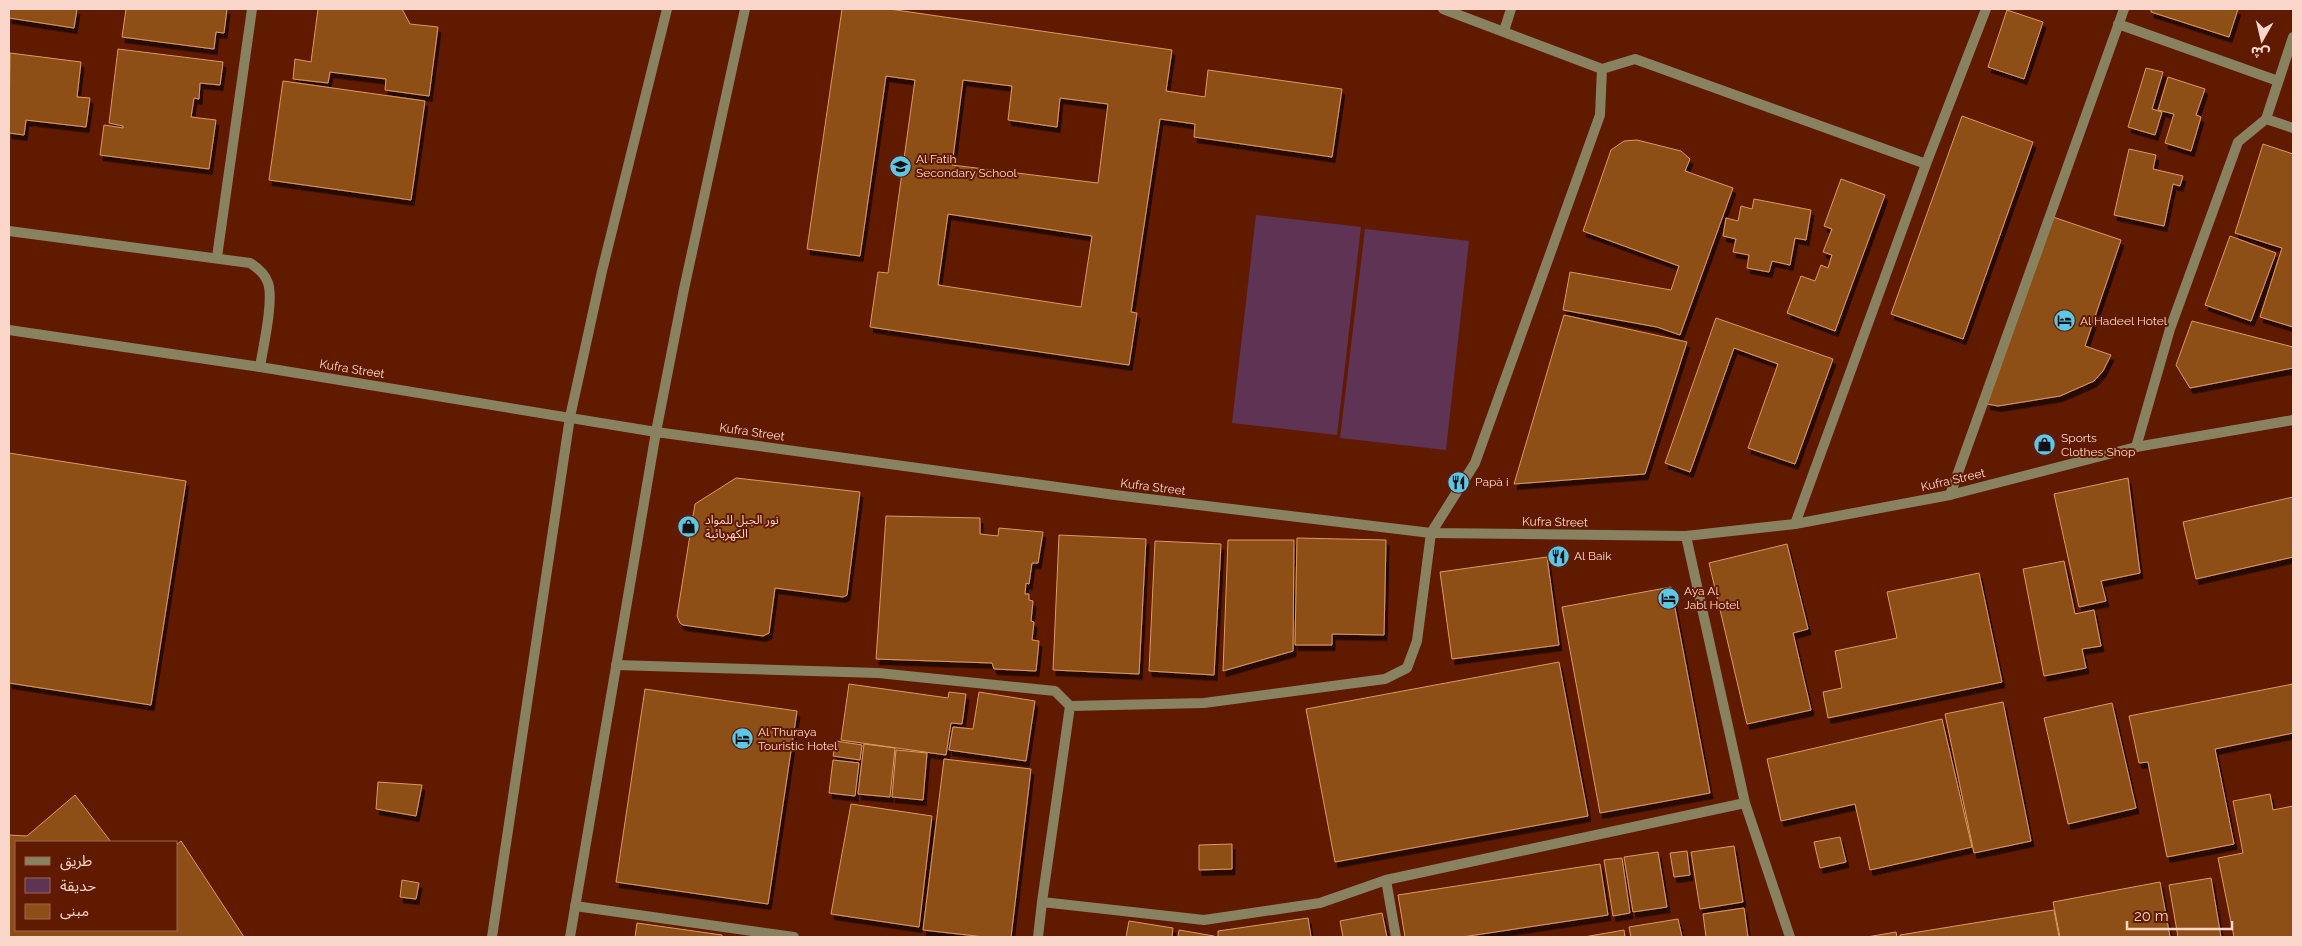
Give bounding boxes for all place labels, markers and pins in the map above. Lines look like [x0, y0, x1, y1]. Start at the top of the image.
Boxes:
place label: Al Fatih Secondary School [916, 152, 1018, 180]
school or university icon: Al Fatih Secondary School [888, 154, 912, 178]
hotel icon: Al Hadeel Hotel [2052, 309, 2076, 333]
place label: Al Hadeel Hotel [2080, 314, 2168, 328]
place label: Sports Clothes Shop [2061, 431, 2135, 459]
shop icon: Sports Clothes Shop [2033, 433, 2057, 457]
restaurant icon: Papà i [1447, 470, 1471, 494]
place label: Papà i [1475, 475, 1509, 489]
place label: نور الجبل للمواد الكهربائية [705, 513, 779, 541]
shop icon: نور الجبل للمواد الكهربائية [677, 515, 701, 539]
restaurant icon: Al Baik [1546, 544, 1570, 568]
place label: Al Baik [1574, 549, 1612, 563]
place label: Aya Al Jabl Hotel [1684, 584, 1740, 612]
hotel icon: Aya Al Jabl Hotel [1656, 586, 1680, 610]
place label: Al Thuraya Touristic Hotel [758, 725, 838, 753]
hotel icon: Al Thuraya Touristic Hotel [730, 727, 754, 751]

